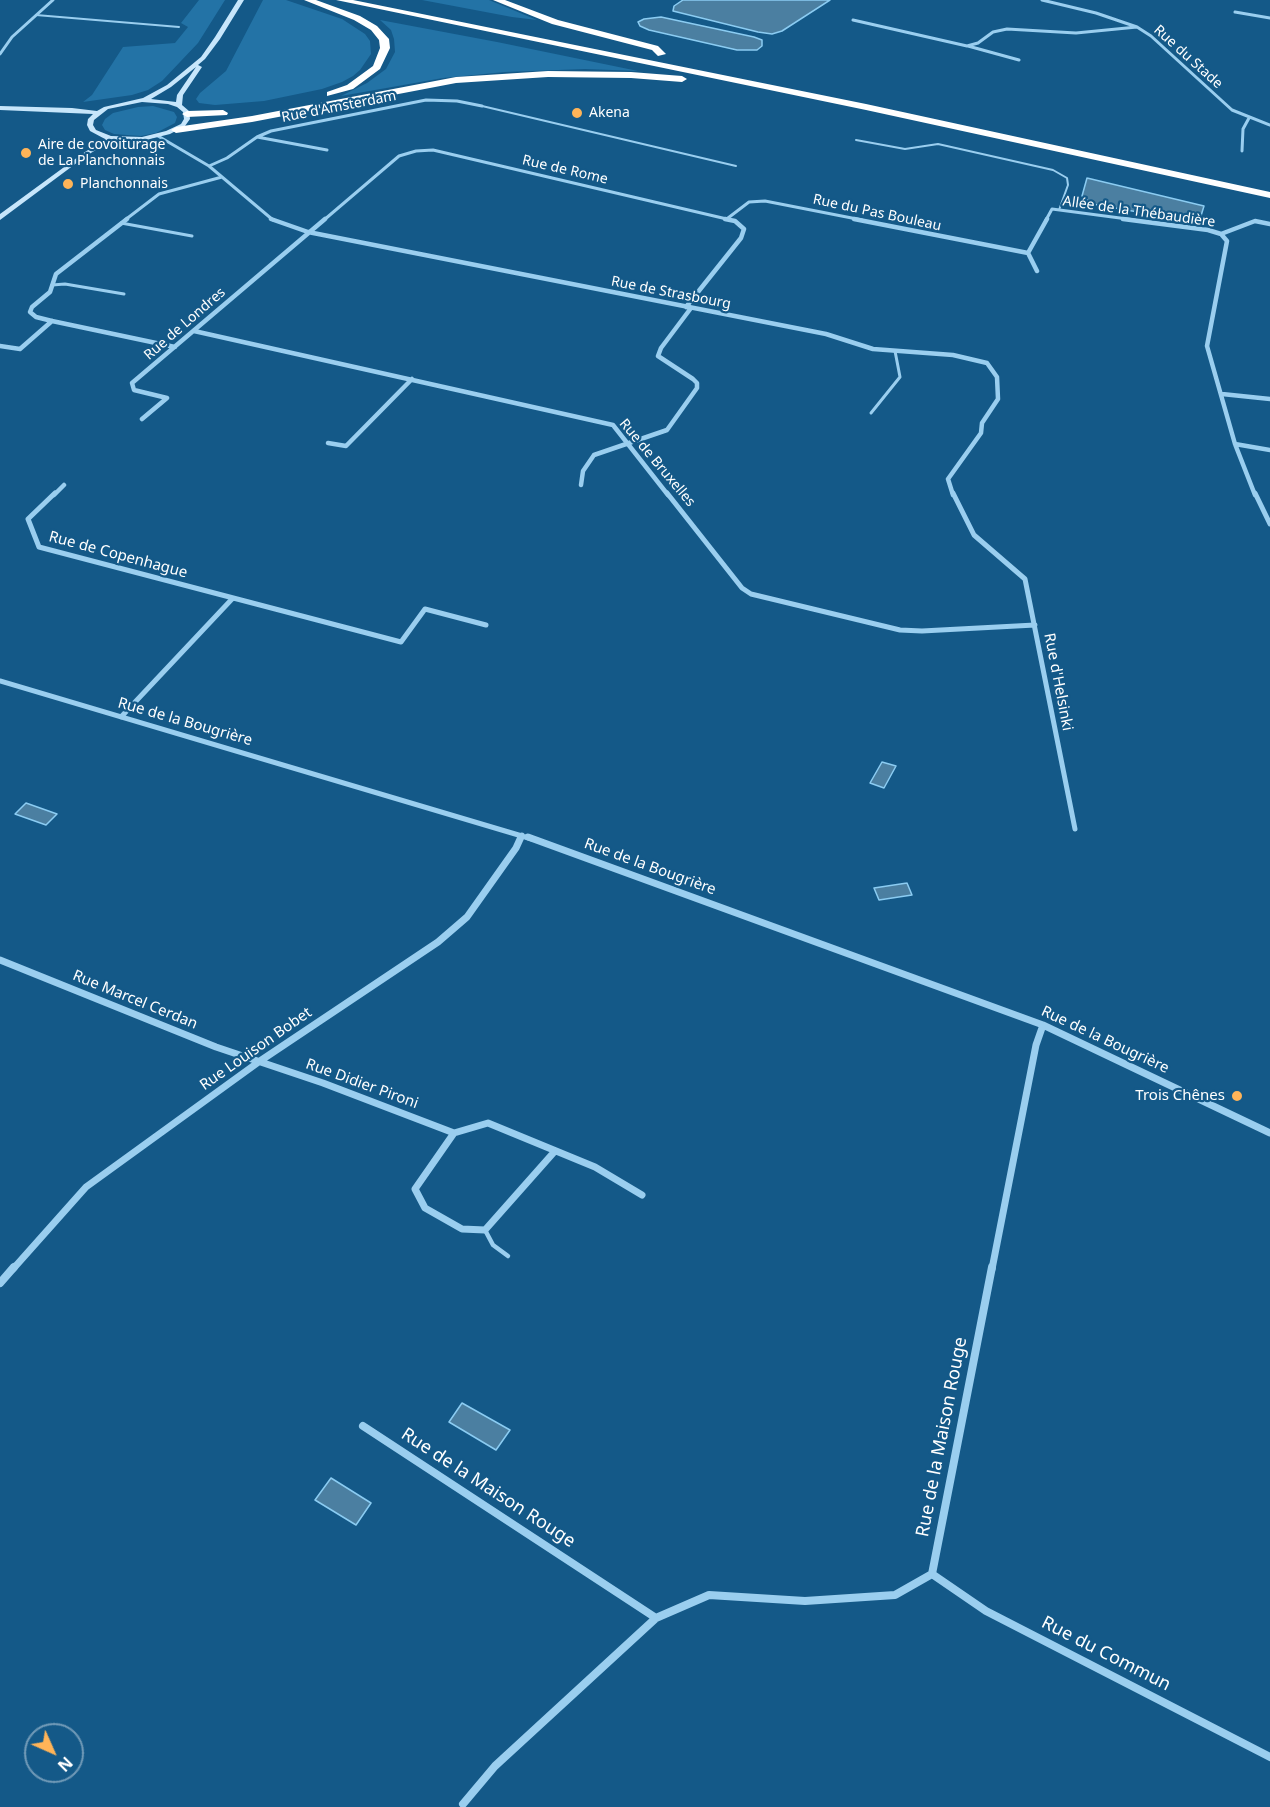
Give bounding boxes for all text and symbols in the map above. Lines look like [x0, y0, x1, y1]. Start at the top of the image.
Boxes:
street label: Rue du Stade [1150, 22, 1226, 92]
street label: Rue d'Amsterdam [280, 88, 398, 126]
place label: Akena [589, 105, 630, 121]
marker: Akena [570, 106, 584, 120]
place label: Aire de covoiturage de La Planchonnais [38, 137, 165, 170]
marker: Aire de covoiturage de La Planchonnais [19, 146, 33, 160]
street label: Rue de Rome [521, 152, 609, 188]
place label: Planchonnais [80, 176, 168, 192]
marker: Planchonnais [61, 177, 75, 191]
street label: Rue du Pas Bouleau [811, 191, 943, 235]
street label: Allée de la Thébaudière [1062, 193, 1216, 231]
street label: Rue de Strasbourg [610, 273, 732, 313]
street label: Rue de Londres [141, 284, 229, 364]
street label: Rue de Bruxelles [615, 416, 699, 510]
street label: Rue de Copenhague [47, 528, 189, 582]
street label: Rue d'Helsinki [1040, 632, 1076, 732]
street label: Rue de la Bougrière [116, 694, 254, 750]
street label: Rue de la Bougrière [582, 835, 718, 899]
street label: Rue Marcel Cerdan [70, 967, 200, 1033]
street label: Rue de la Bougrière [1038, 1002, 1172, 1078]
street label: Rue Louison Bobet [197, 1004, 315, 1094]
street label: Rue Didier Pironi [303, 1055, 421, 1113]
place label: Trois Chênes [1135, 1087, 1225, 1105]
marker: Trois Chênes [1230, 1089, 1244, 1103]
street label: Rue de la Maison Rouge [912, 1335, 972, 1539]
street label: Rue de la Maison Rouge [397, 1424, 579, 1552]
street label: Rue du Commun [1038, 1612, 1174, 1696]
north arrow [24, 1723, 84, 1783]
text: N [53, 1752, 78, 1777]

